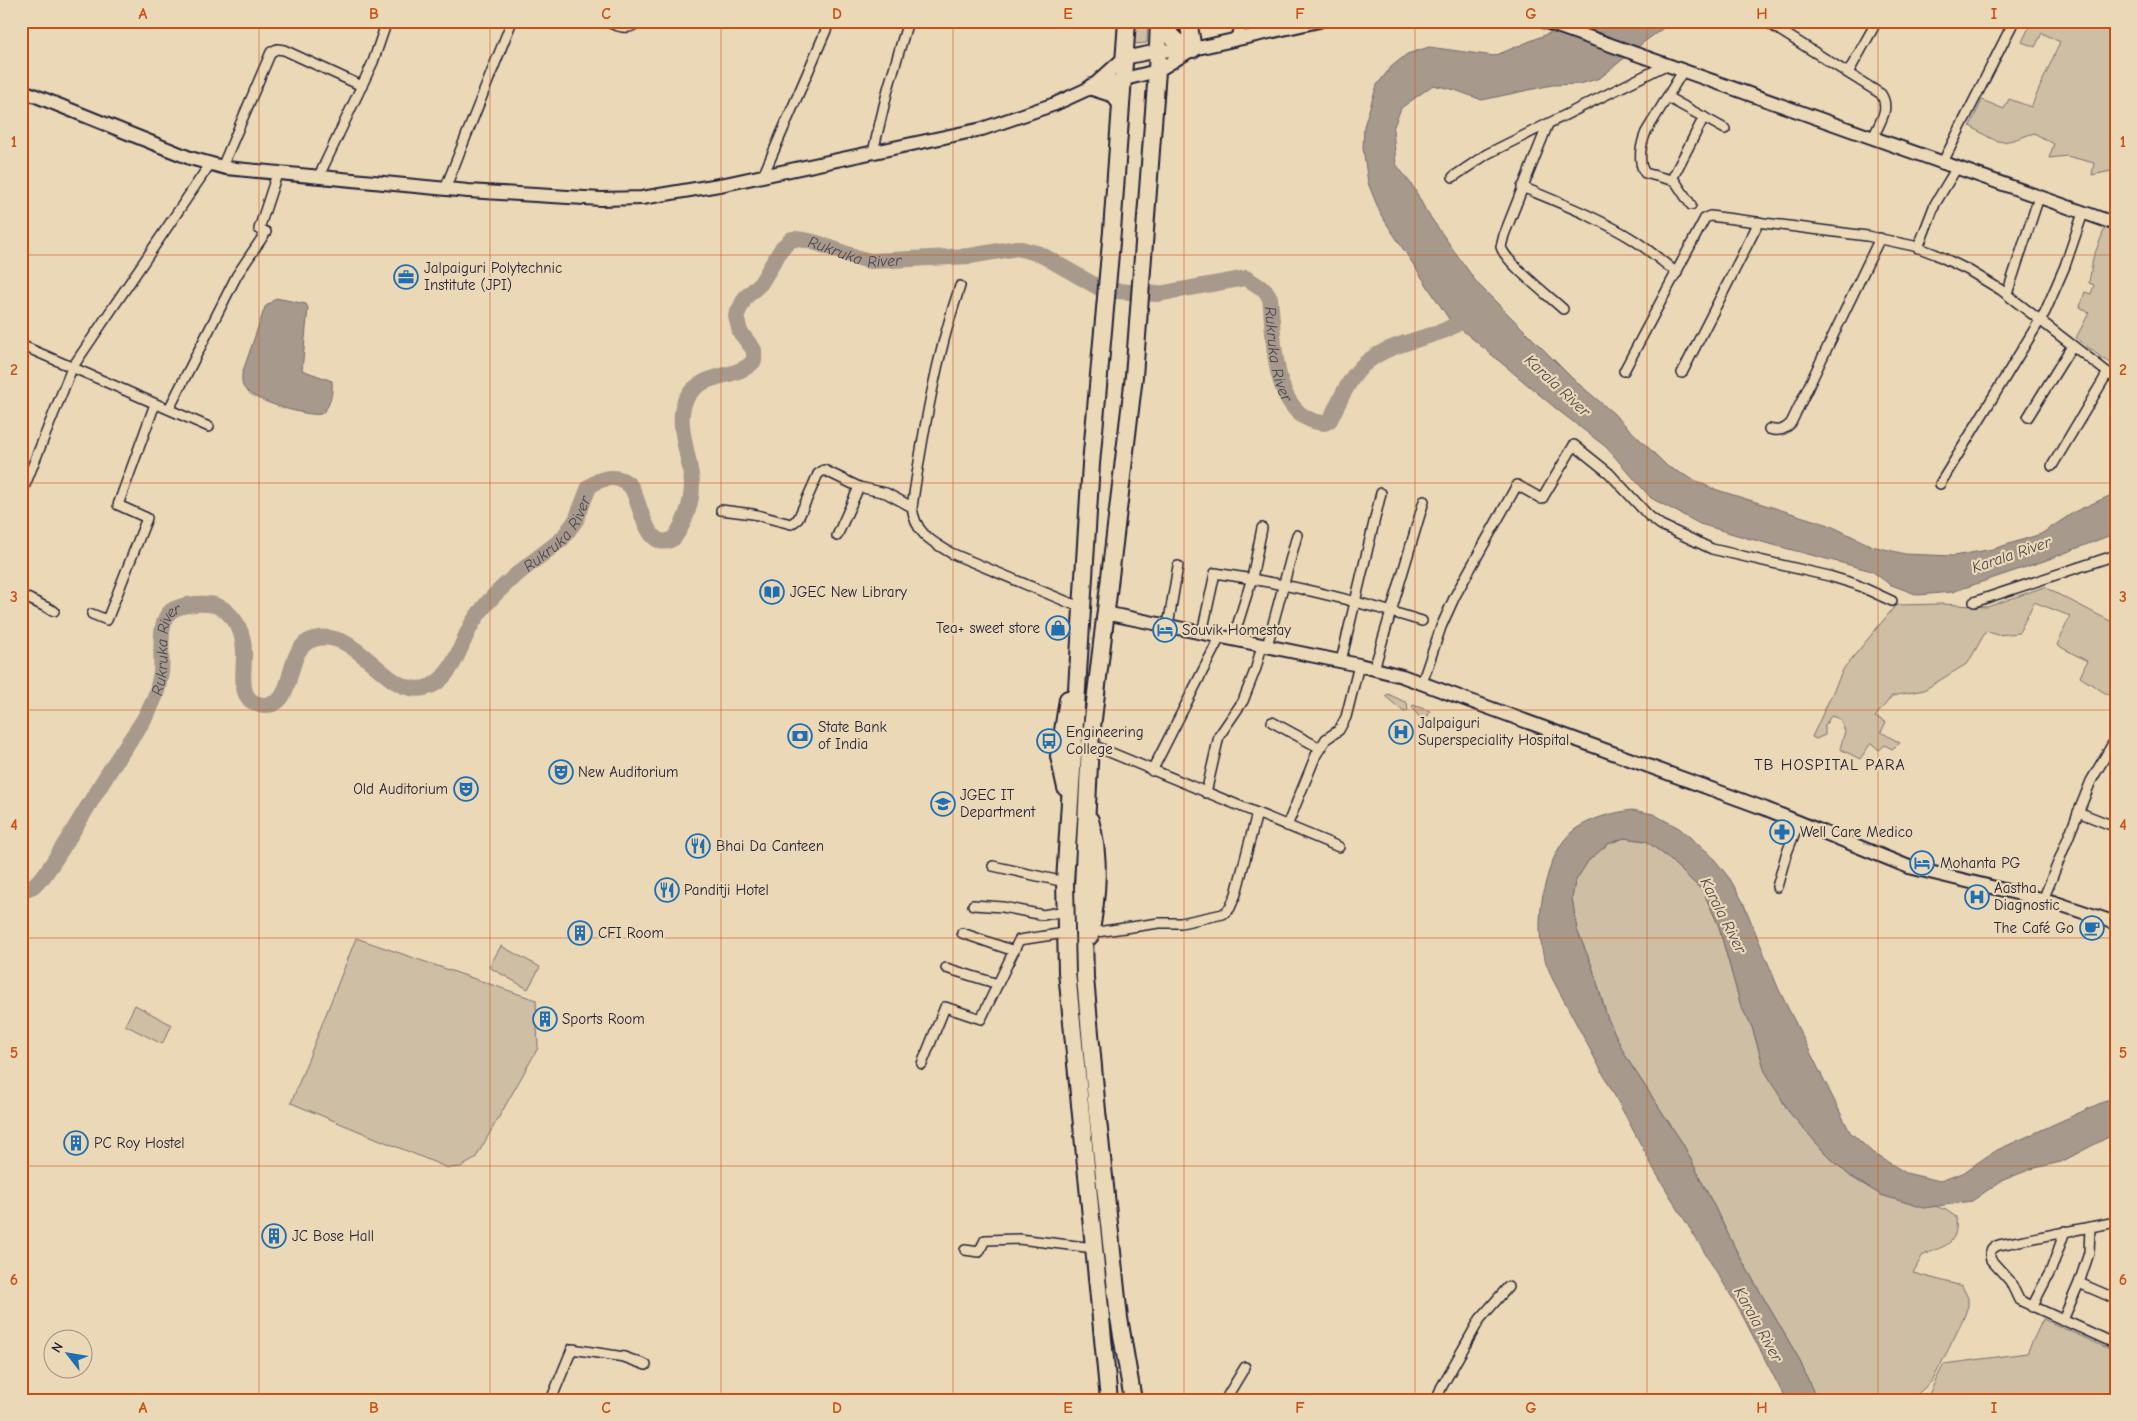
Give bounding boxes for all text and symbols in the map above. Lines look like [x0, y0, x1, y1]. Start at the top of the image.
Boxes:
text: A [139, 5, 148, 23]
text: B [369, 5, 379, 23]
text: C [601, 5, 611, 23]
text: D [832, 5, 842, 23]
text: E [1063, 5, 1073, 23]
text: F [1295, 5, 1305, 23]
text: G [1525, 5, 1537, 23]
text: H [1756, 5, 1768, 23]
text: I [1991, 5, 1997, 23]
text: 1 [11, 133, 17, 151]
text: 1 [2120, 133, 2126, 151]
water label: Rukruka River [806, 233, 903, 271]
place label: Jalpaiguri Polytechnic Institute (JPI) [424, 259, 562, 294]
office icon: Jalpaiguri Polytechnic Institute (JPI) [393, 264, 419, 290]
water label: Rukruka River [1261, 306, 1296, 406]
water label: Karala River [1521, 351, 1594, 421]
text: 2 [10, 361, 18, 379]
text: 2 [2119, 361, 2127, 379]
water label: Rukruka River [520, 493, 595, 576]
water label: Karala River [1969, 533, 2054, 577]
library icon: JGEC New Library [759, 579, 785, 605]
place label: JGEC New Library [790, 583, 907, 601]
text: 3 [10, 588, 18, 606]
text: 3 [2119, 588, 2127, 606]
water label: Rukruka River [148, 599, 184, 697]
shop icon: Tea+ sweet store [1045, 615, 1071, 641]
hotel icon: Souvik Homestay [1152, 617, 1178, 643]
place label: Tea+ sweet store [936, 619, 1040, 637]
place label: Souvik Homestay [1182, 621, 1291, 639]
place label: Jalpaiguri Superspeciality Hospital [1418, 714, 1569, 749]
place label: State Bank of India [818, 718, 888, 753]
hospital icon: Jalpaiguri Superspeciality Hospital [1388, 719, 1414, 745]
bank icon: State Bank of India [787, 723, 813, 749]
place label: Engineering College [1066, 723, 1144, 758]
bus stop icon: Engineering College [1036, 728, 1062, 754]
district label: TB HOSPITAL PARA [1754, 756, 1906, 774]
theatre icon: New Auditorium [548, 759, 574, 785]
place label: New Auditorium [578, 763, 678, 781]
theatre icon: Old Auditorium [453, 776, 479, 802]
place label: Old Auditorium [353, 780, 448, 798]
place label: JGEC IT Department [960, 786, 1036, 821]
school or university icon: JGEC IT Department [930, 791, 956, 817]
text: 4 [10, 816, 18, 834]
text: 4 [2119, 816, 2127, 834]
pharmacy icon: Well Care Medico [1769, 819, 1795, 845]
place label: Well Care Medico [1800, 823, 1913, 841]
restaurant icon: Bhai Da Canteen [685, 833, 711, 859]
place label: Bhai Da Canteen [716, 837, 824, 855]
hotel icon: Mohanta PG [1909, 850, 1935, 876]
place label: Mohanta PG [1940, 854, 2021, 872]
water label: Karala River [1696, 875, 1750, 957]
restaurant icon: Panditji Hotel [654, 877, 680, 903]
place label: Aastha Diagnostic [1994, 879, 2060, 914]
place label: Panditji Hotel [684, 881, 769, 899]
hospital icon: Aastha Diagnostic [1964, 884, 1990, 910]
cafe icon: The Café Go [2079, 915, 2105, 941]
place label: The Café Go [1994, 919, 2074, 937]
building icon: CFI Room [567, 920, 593, 946]
place label: CFI Room [598, 924, 664, 942]
building icon: Sports Room [532, 1006, 558, 1032]
place label: Sports Room [562, 1010, 645, 1028]
text: 5 [10, 1044, 18, 1062]
text: 5 [2119, 1044, 2127, 1062]
building icon: PC Roy Hostel [63, 1130, 89, 1156]
place label: PC Roy Hostel [94, 1134, 185, 1152]
building icon: JC Bose Hall [261, 1223, 287, 1249]
place label: JC Bose Hall [292, 1227, 374, 1245]
text: 6 [10, 1271, 18, 1289]
text: 6 [2119, 1271, 2127, 1289]
water label: Karala River [1730, 1284, 1786, 1366]
north arrow [42, 1328, 92, 1378]
text: N [48, 1339, 67, 1356]
text: A [139, 1399, 148, 1417]
text: B [369, 1399, 379, 1417]
text: C [601, 1399, 611, 1417]
text: D [832, 1399, 842, 1417]
text: E [1063, 1399, 1073, 1417]
text: F [1295, 1399, 1305, 1417]
text: G [1525, 1399, 1537, 1417]
text: H [1756, 1399, 1768, 1417]
text: I [1991, 1399, 1997, 1417]

